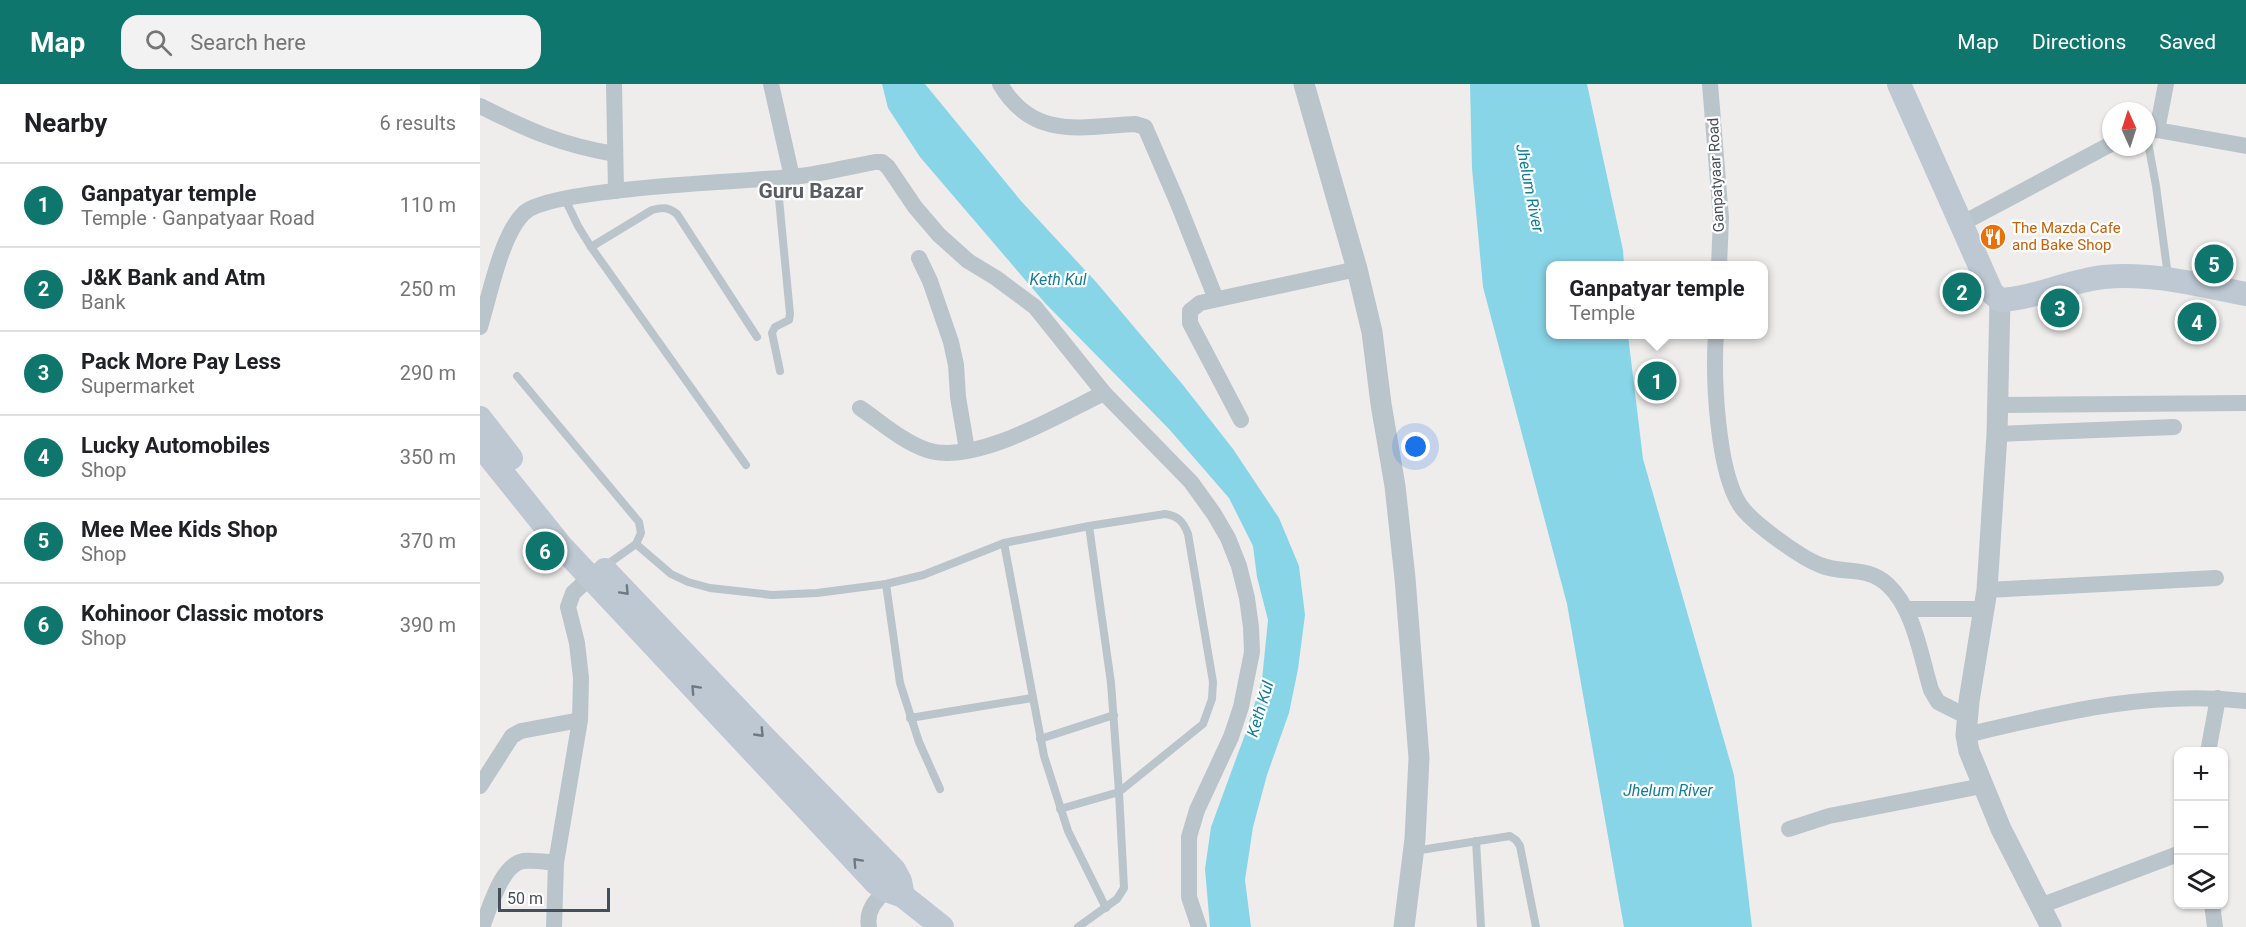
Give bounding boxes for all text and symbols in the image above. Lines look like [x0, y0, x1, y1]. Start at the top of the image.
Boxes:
search box [121, 15, 541, 69]
text: Map [30, 26, 85, 59]
icon: search [142, 26, 175, 59]
text: Search here [190, 30, 306, 55]
text: Map [1957, 30, 1999, 54]
text: Directions [2032, 30, 2126, 54]
text: Saved [2159, 30, 2216, 54]
north arrow [2102, 102, 2156, 156]
text: Nearby [24, 108, 107, 138]
text: 6 results [380, 111, 456, 135]
street label: Ganpatyaar Road [1704, 117, 1728, 233]
water label: Jhelum River [1512, 142, 1548, 234]
district label: Guru Bazar [759, 179, 864, 203]
text: Ganpatyar temple [81, 181, 256, 206]
text: 1 [38, 193, 49, 217]
text: 110 m [400, 193, 456, 217]
text: Temple · Ganpatyaar Road [81, 206, 315, 230]
place label: The Mazda Cafe and Bake Shop [2012, 219, 2121, 254]
restaurant icon: The Mazda Cafe and Bake Shop [1978, 222, 2008, 252]
pin: 5 [2194, 242, 2234, 286]
popup [1546, 261, 1768, 339]
text: J&K Bank and Atm [81, 265, 266, 290]
water label: Keth Kul [1029, 270, 1087, 289]
pin: 2 [1942, 270, 1982, 314]
text: Ganpatyar temple [1569, 276, 1745, 301]
text: 2 [38, 277, 49, 301]
text: 250 m [400, 277, 456, 301]
pin: 3 [2040, 286, 2080, 330]
text: Bank [81, 290, 126, 314]
pin: 4 [2178, 300, 2216, 344]
text: Temple [1569, 301, 1635, 325]
text: Pack More Pay Less [81, 349, 281, 374]
pin: 1 [1638, 358, 1676, 404]
text: 3 [38, 361, 49, 385]
text: 290 m [400, 361, 456, 385]
text: Supermarket [81, 374, 195, 398]
your location [1401, 432, 1430, 461]
text: Lucky Automobiles [81, 433, 270, 458]
text: 4 [38, 445, 49, 469]
text: 350 m [400, 445, 456, 469]
text: Shop [81, 458, 127, 482]
text: Mee Mee Kids Shop [81, 517, 278, 542]
pin: 6 [526, 528, 564, 574]
text: 5 [38, 529, 49, 553]
text: 370 m [400, 529, 456, 553]
text: Shop [81, 542, 127, 566]
one-way arrow [618, 584, 629, 595]
text: Kohinoor Classic motors [81, 601, 324, 626]
text: 6 [38, 613, 49, 637]
text: 390 m [400, 613, 456, 637]
text: Shop [81, 626, 127, 650]
water label: Keth Kul [1243, 679, 1278, 739]
one-way arrow [691, 686, 702, 697]
one-way arrow [752, 725, 763, 736]
map controls [2174, 747, 2228, 909]
button: + [2174, 747, 2228, 801]
water label: Jhelum River [1623, 781, 1713, 800]
button: − [2174, 801, 2228, 855]
button: layers [2174, 855, 2228, 909]
one-way arrow [853, 859, 864, 869]
scale bar [498, 885, 610, 912]
text: 50 m [507, 889, 543, 908]

